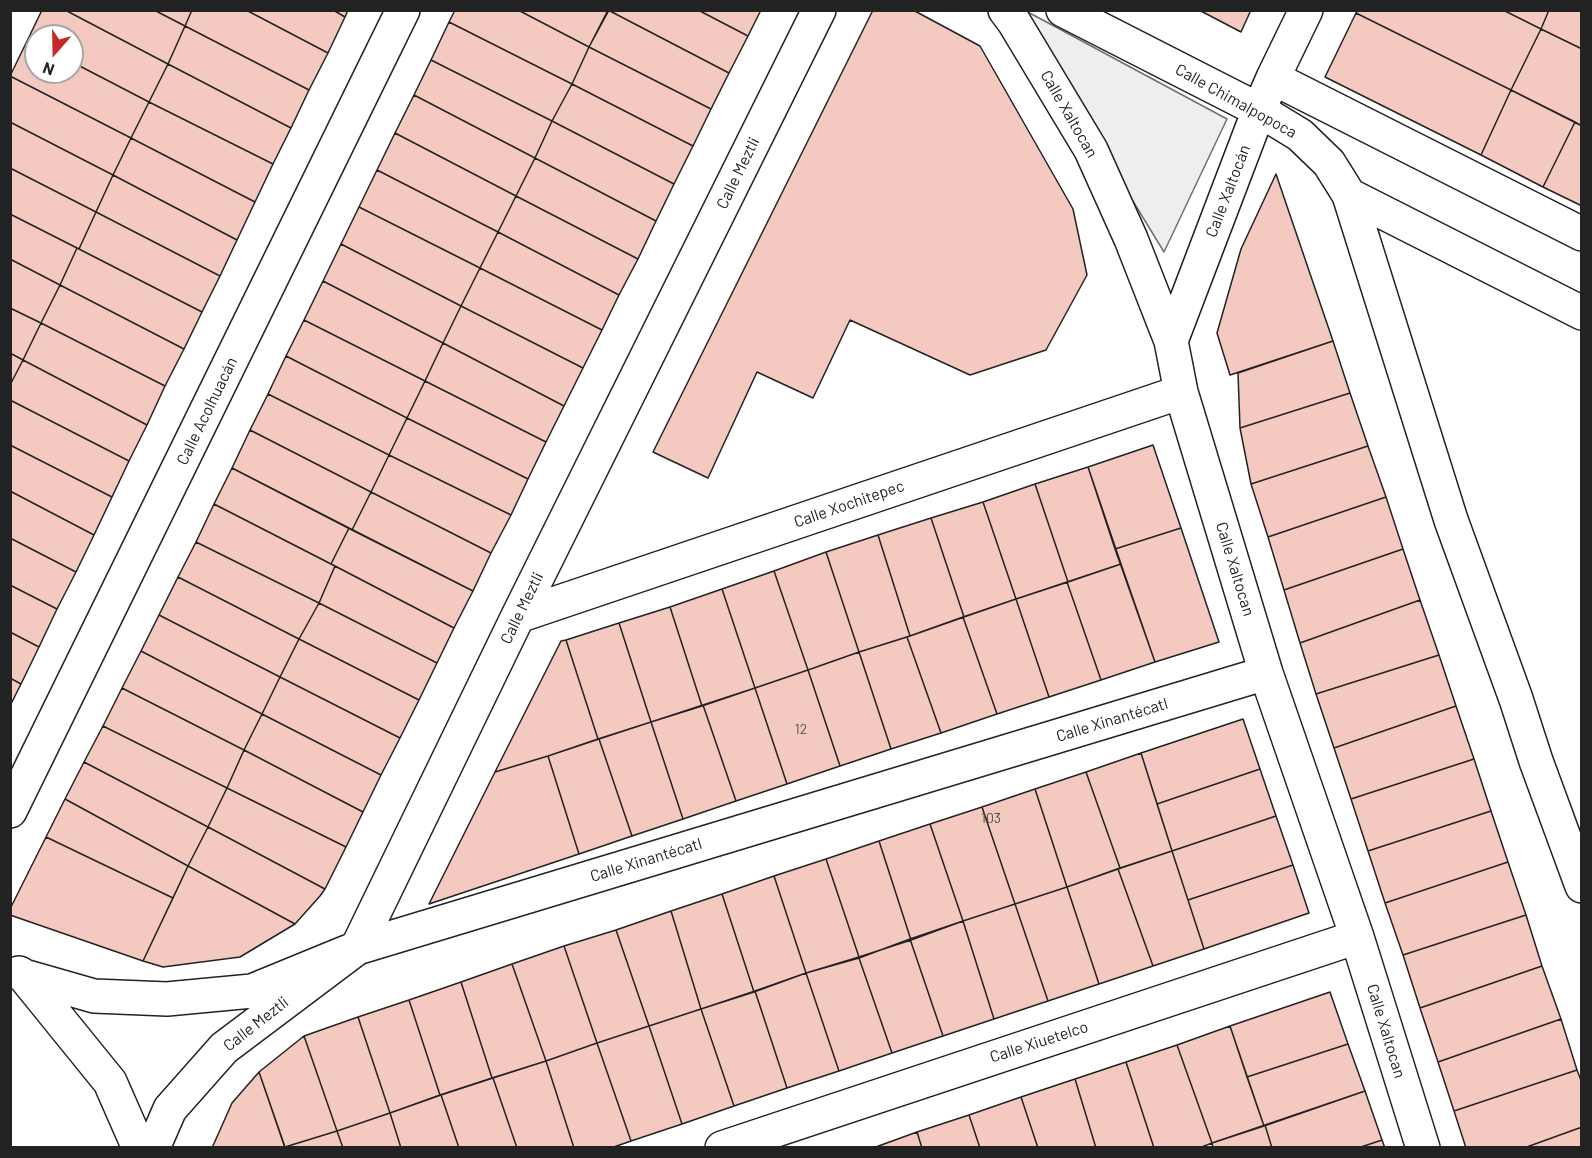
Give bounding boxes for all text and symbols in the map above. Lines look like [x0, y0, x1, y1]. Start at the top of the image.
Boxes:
north arrow [24, 24, 84, 84]
text: N [40, 59, 57, 80]
street label: Calle Chimalpopoca [1172, 60, 1300, 142]
street label: Calle Xaltocan [1036, 67, 1102, 161]
street label: Calle Meztli [712, 134, 764, 212]
street label: Calle Xaltocán [1202, 142, 1254, 240]
street label: Calle Acolhuacán [173, 354, 241, 468]
street label: Calle Xochitepec [791, 476, 907, 532]
street label: Calle Xaltocan [1212, 520, 1258, 618]
street label: Calle Meztli [496, 569, 548, 647]
street label: Calle Xinantécatl [1054, 694, 1170, 746]
house number: 12 [795, 721, 807, 737]
house number: 103 [981, 810, 1001, 826]
street label: Calle Xinantécatl [588, 834, 704, 886]
street label: Calle Xaltocan [1363, 982, 1409, 1080]
street label: Calle Meztli [220, 993, 292, 1055]
street label: Calle Xiuetelco [987, 1017, 1091, 1067]

